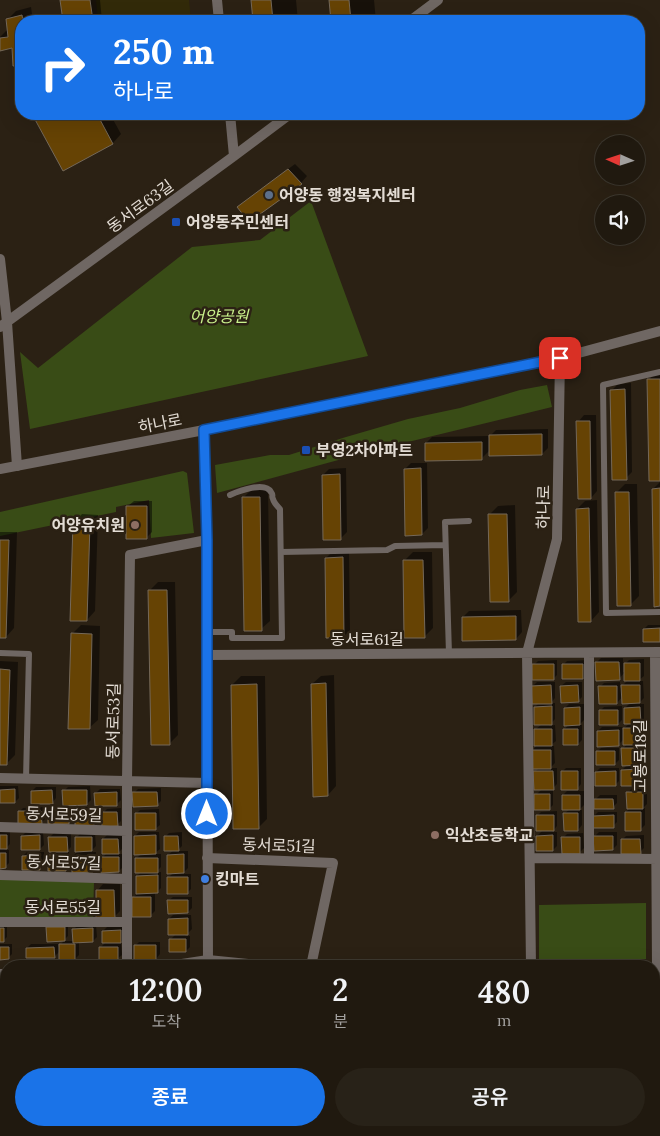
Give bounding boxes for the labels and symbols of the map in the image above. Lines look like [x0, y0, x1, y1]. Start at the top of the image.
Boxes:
north arrow [595, 135, 645, 185]
street label: 동서로63길 [103, 175, 177, 237]
place label: 어양동 행정복지센터 [279, 185, 416, 205]
marker: 어양동 행정복지센터 [263, 189, 275, 201]
place label: 어양동주민센터 [186, 212, 289, 232]
marker: 어양동주민센터 [170, 216, 182, 228]
park label: 어양공원 [190, 306, 250, 326]
pin [539, 337, 581, 379]
street label: 하나로 [136, 409, 184, 437]
place label: 부영2차아파트 [316, 440, 413, 460]
marker: 부영2차아파트 [300, 444, 312, 456]
street label: 하나로 [533, 484, 553, 529]
place label: 어양유치원 [51, 515, 125, 535]
marker: 어양유치원 [129, 519, 141, 531]
street label: 동서로61길 [330, 629, 404, 649]
street label: 동서로53길 [102, 683, 124, 759]
street label: 고봉로18길 [630, 719, 650, 793]
position arrow [180, 787, 232, 839]
street label: 동서로59길 [25, 803, 103, 825]
place label: 익산초등학교 [445, 825, 534, 845]
marker: 익산초등학교 [429, 829, 441, 841]
street label: 동서로51길 [242, 834, 316, 856]
street label: 동서로57길 [26, 851, 102, 873]
place label: 킹마트 [215, 869, 259, 889]
marker: 킹마트 [199, 873, 211, 885]
street label: 동서로55길 [25, 897, 101, 917]

